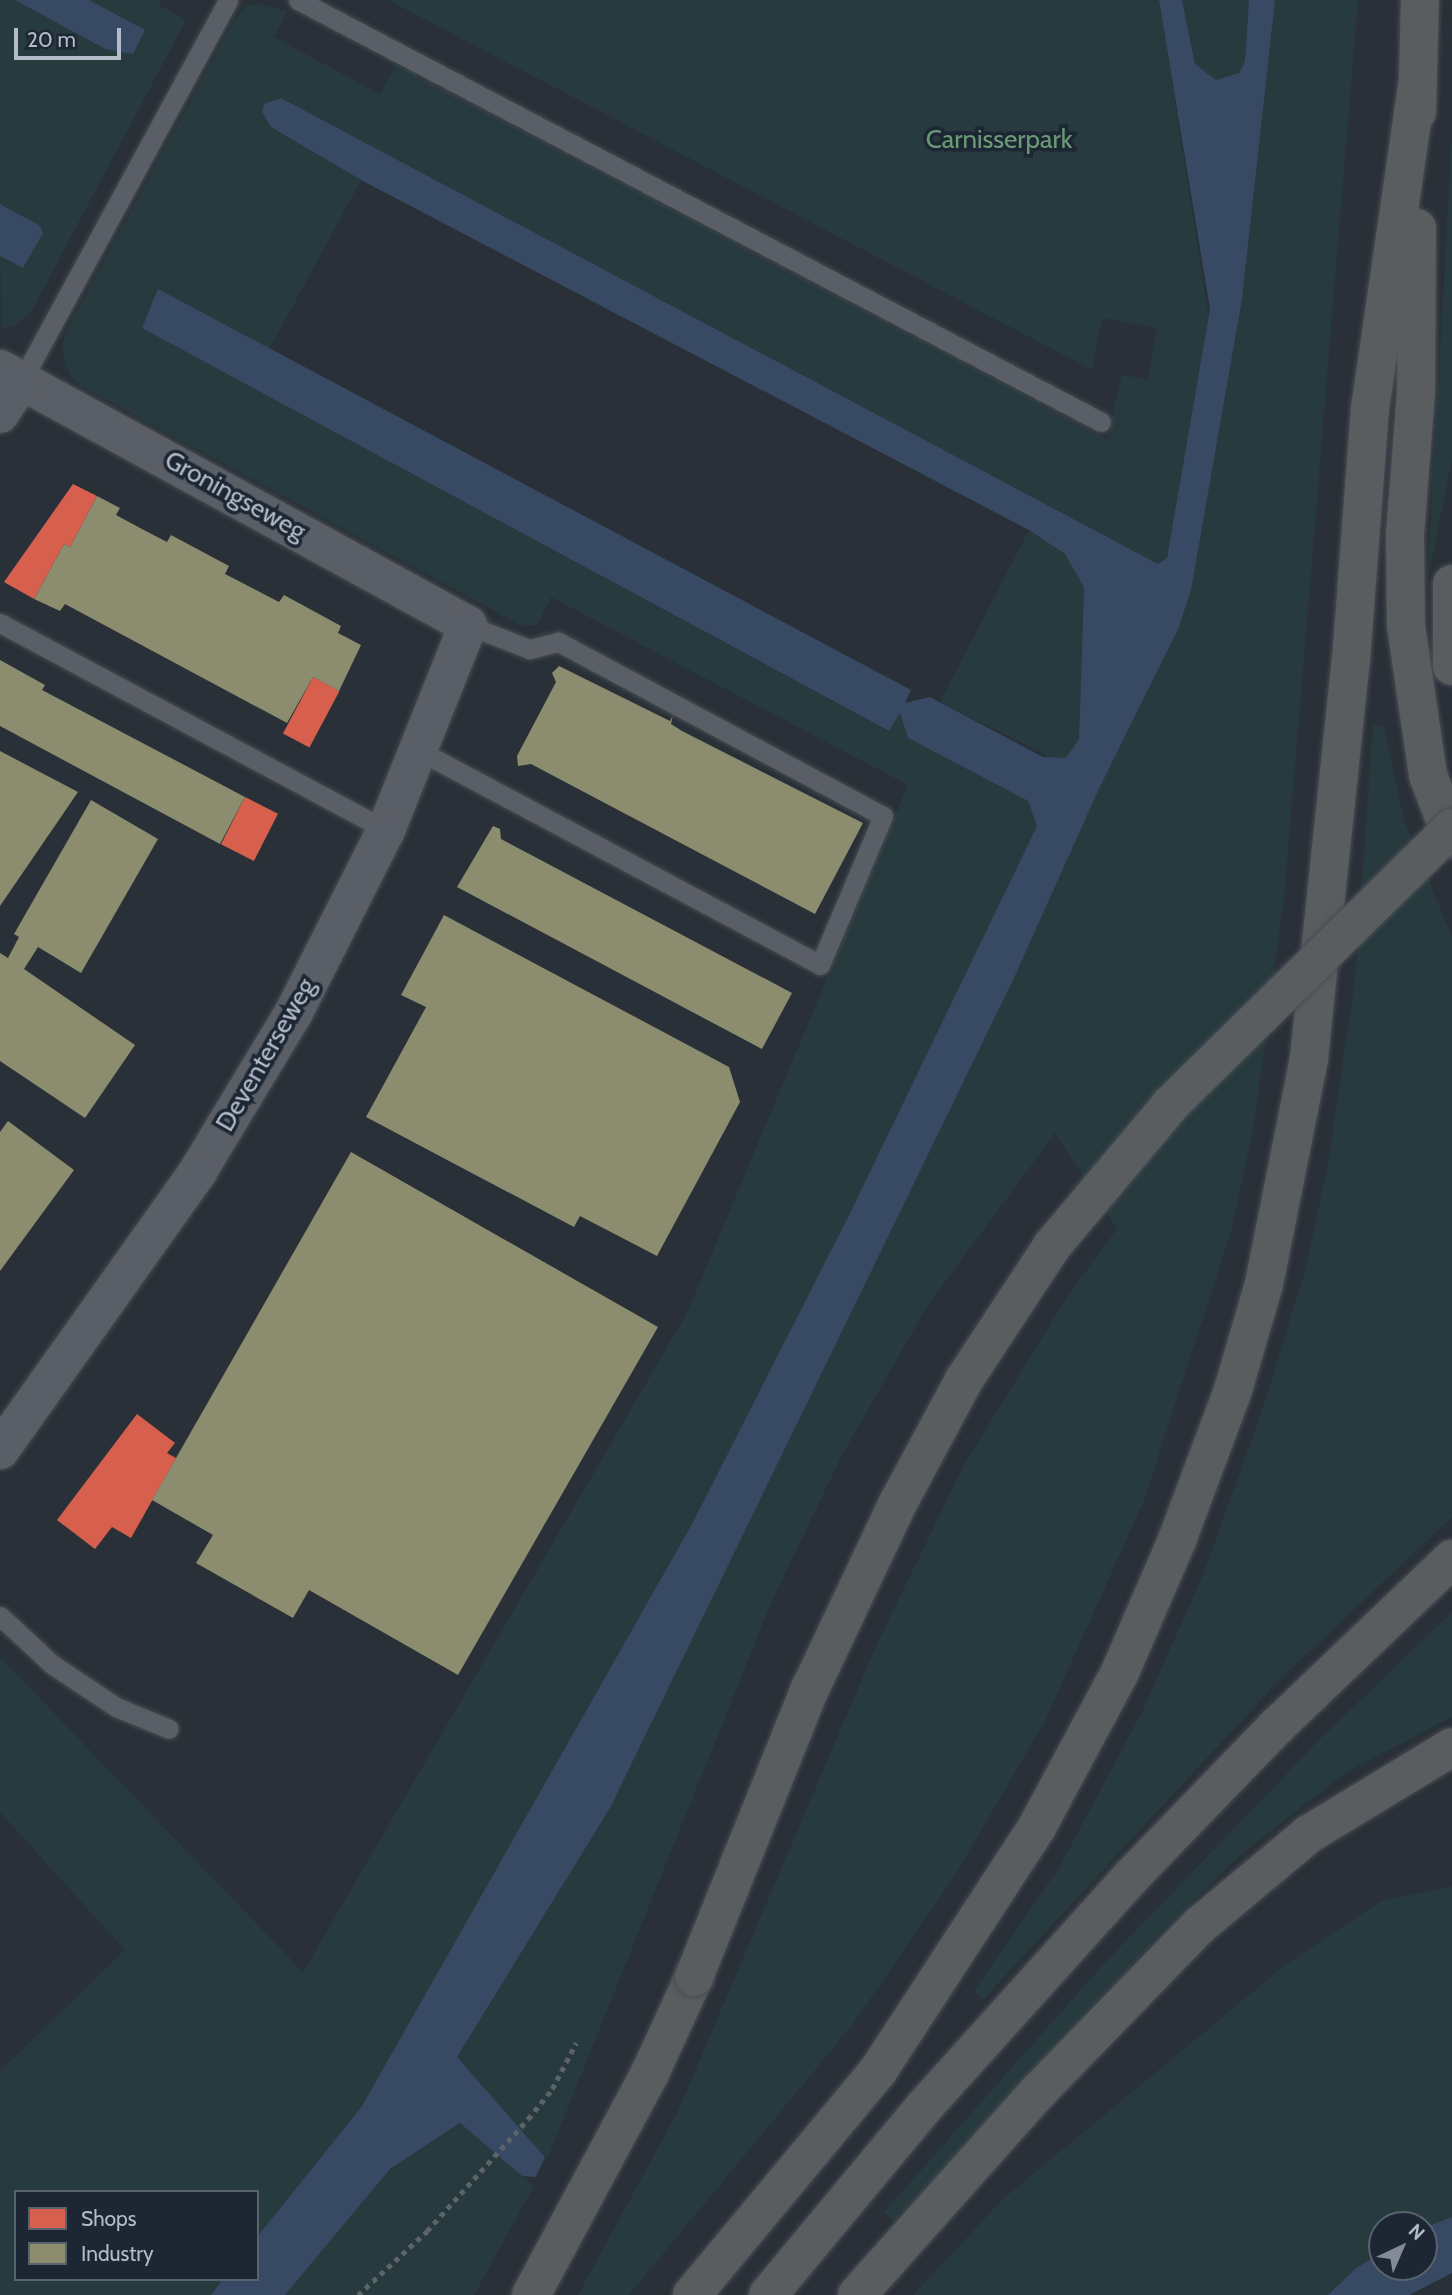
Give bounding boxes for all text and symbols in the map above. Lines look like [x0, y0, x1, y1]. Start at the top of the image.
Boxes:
scale bar [18, 14, 124, 58]
text: 20 m [27, 27, 76, 52]
park label: Carnisserpark [926, 124, 1072, 156]
street label: Groningseweg [159, 445, 311, 547]
street label: Deventerseweg [210, 973, 322, 1137]
legend [14, 2190, 259, 2281]
text: Shops [81, 2206, 136, 2231]
north arrow [1368, 2211, 1438, 2281]
text: N [1404, 2219, 1429, 2245]
text: Industry [81, 2241, 154, 2266]

